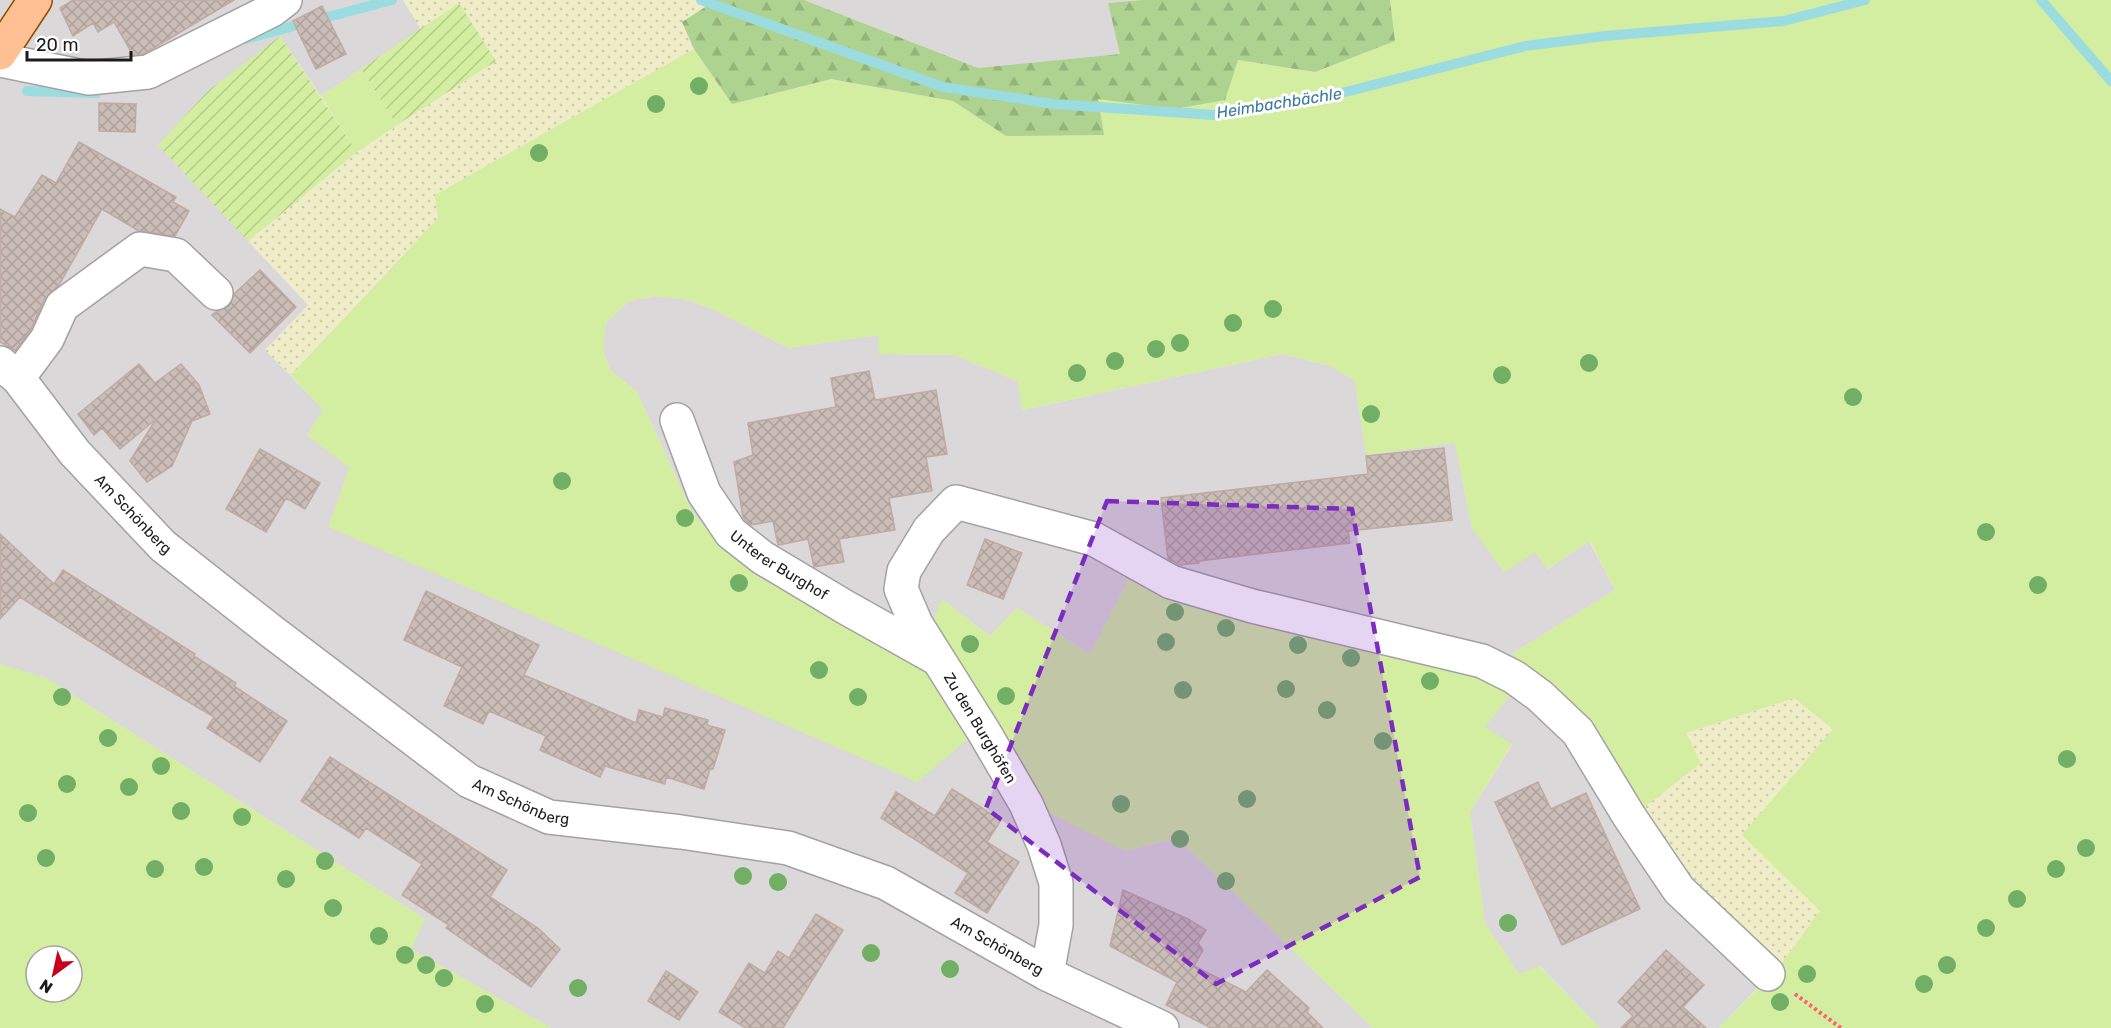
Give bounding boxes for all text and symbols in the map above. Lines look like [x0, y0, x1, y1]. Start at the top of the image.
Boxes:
scale bar [27, 24, 130, 62]
text: 20 m [36, 34, 78, 56]
water label: Heimbachbächle [1215, 84, 1343, 122]
street label: Am Schönberg [91, 471, 175, 558]
street label: Unterer Burghof [726, 527, 832, 604]
street label: Zu den Burghöfen [940, 669, 1020, 787]
street label: Am Schönberg [470, 775, 570, 828]
street label: Am Schönberg [948, 913, 1047, 979]
north arrow [24, 944, 84, 1004]
text: N [36, 975, 56, 997]

